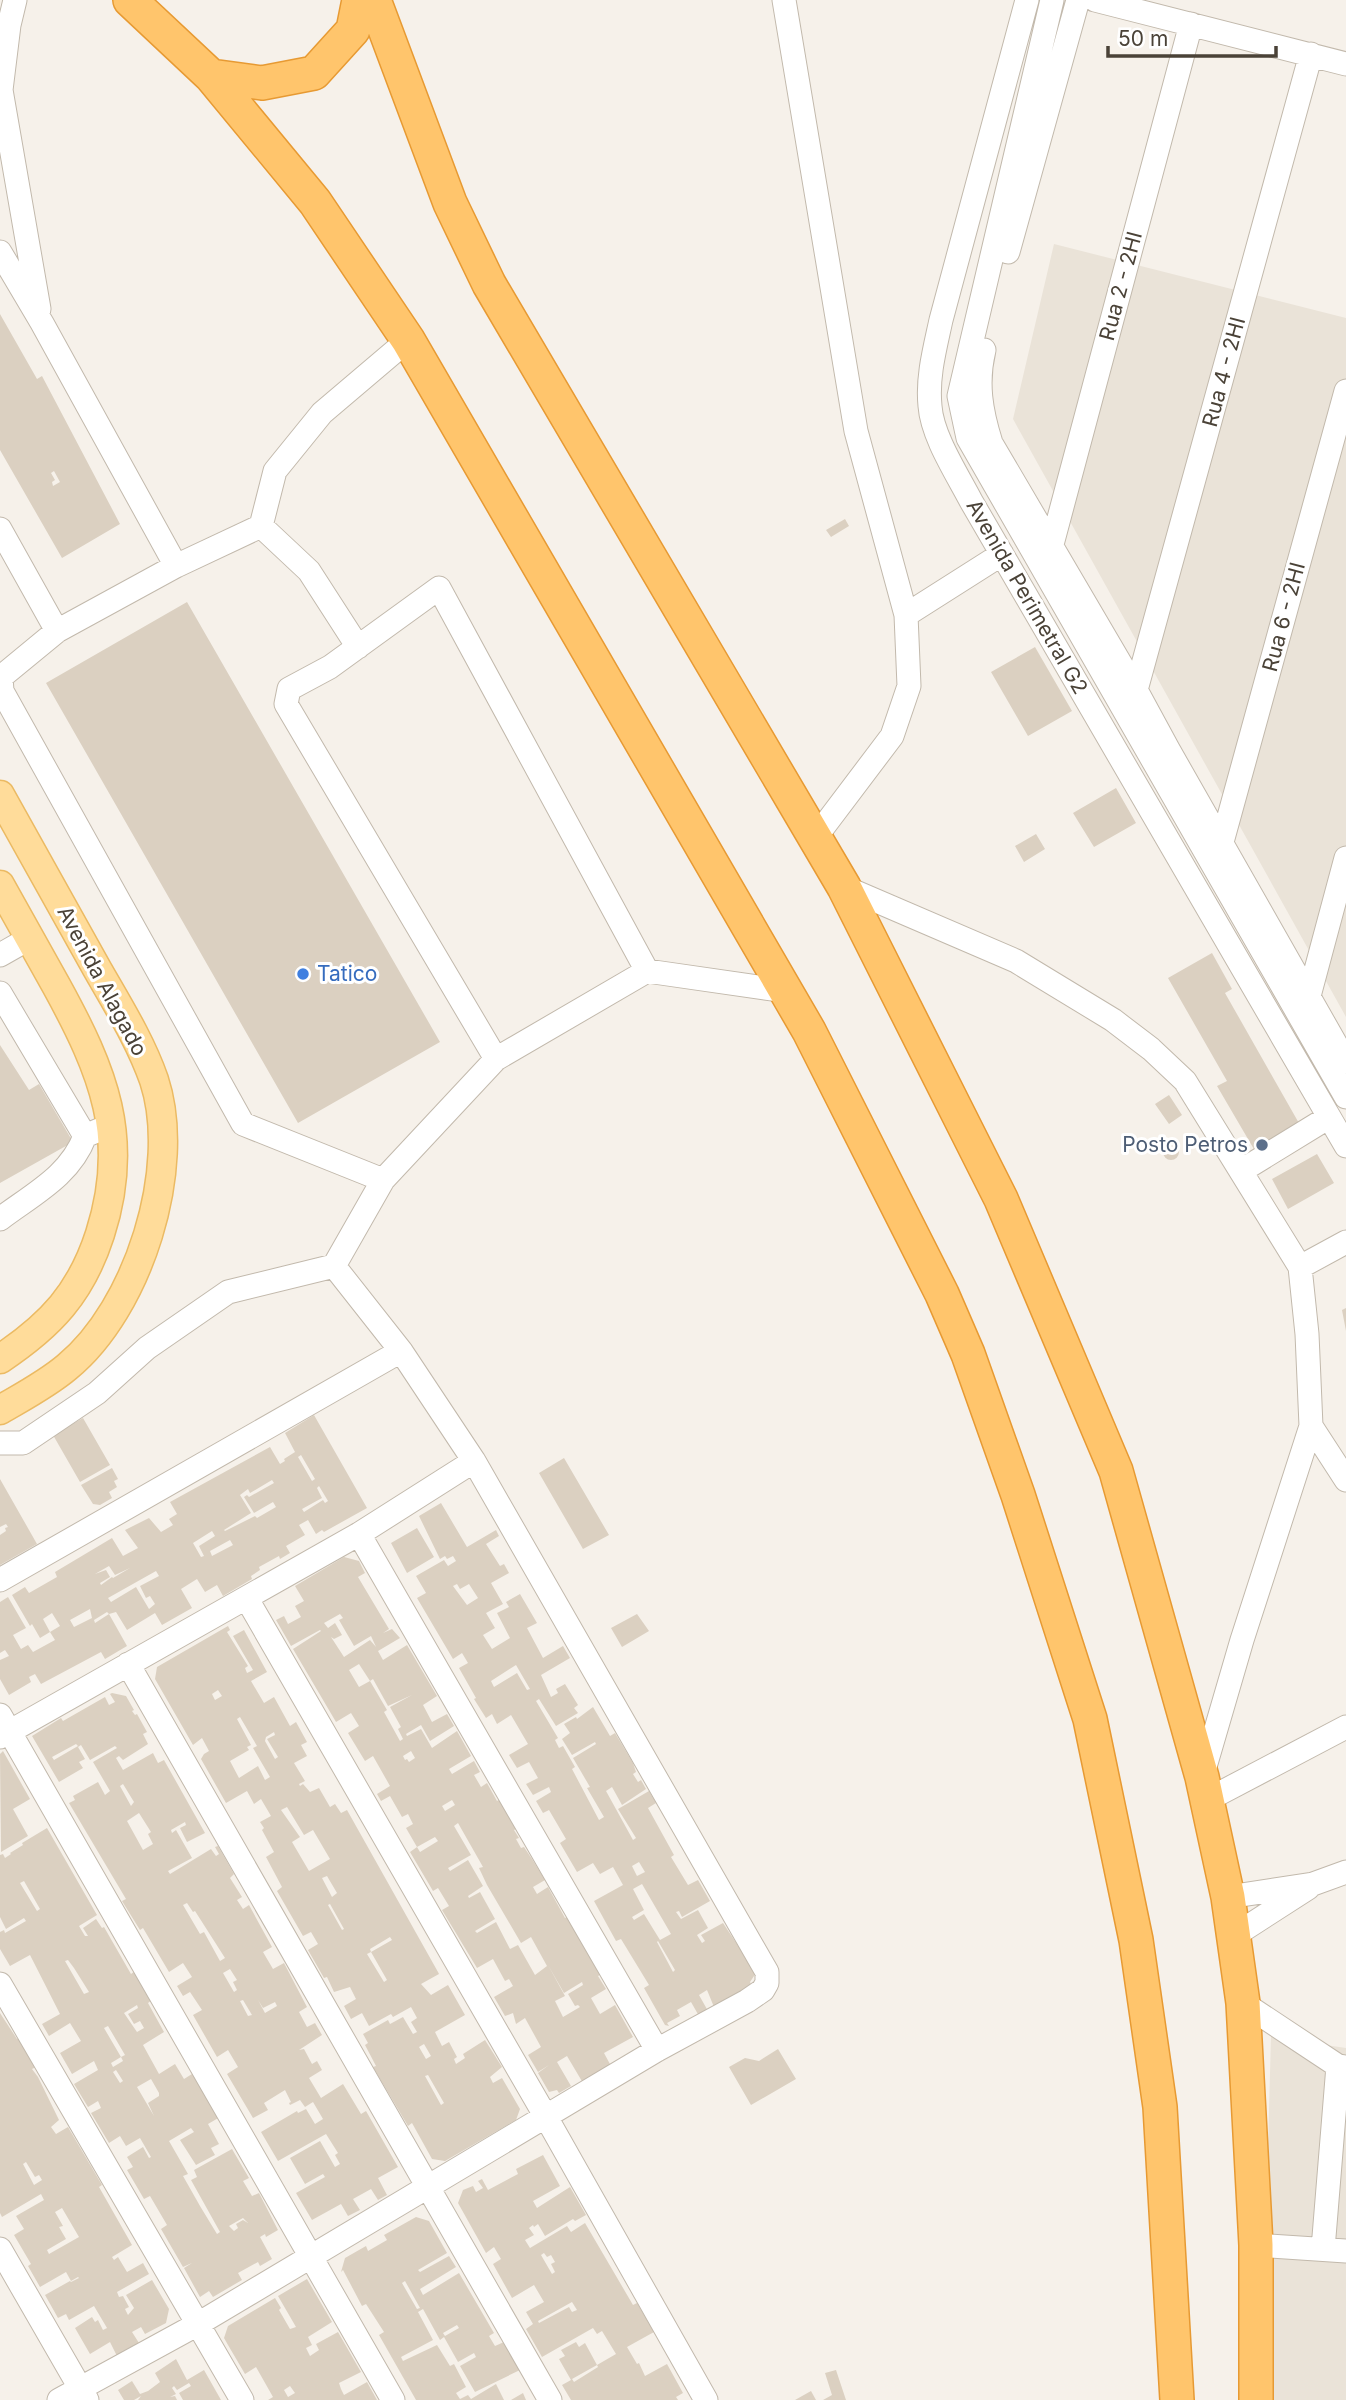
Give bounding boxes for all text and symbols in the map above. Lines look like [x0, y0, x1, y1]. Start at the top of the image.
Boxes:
scale bar [1108, 14, 1276, 58]
text: 50 m [1118, 26, 1168, 51]
street label: Rua 2 - 2HI [1094, 229, 1147, 343]
street label: Rua 4 - 2HI [1197, 314, 1250, 430]
street label: Avenida Perimetral G2 [962, 495, 1093, 698]
street label: Rua 6 - 2HI [1257, 559, 1310, 674]
street label: Avenida Alagado [52, 902, 153, 1060]
place label: Tatico [317, 961, 377, 986]
marker: Tatico [295, 966, 311, 982]
place label: Posto Petros [1122, 1132, 1248, 1157]
marker: Posto Petros [1254, 1137, 1270, 1153]

